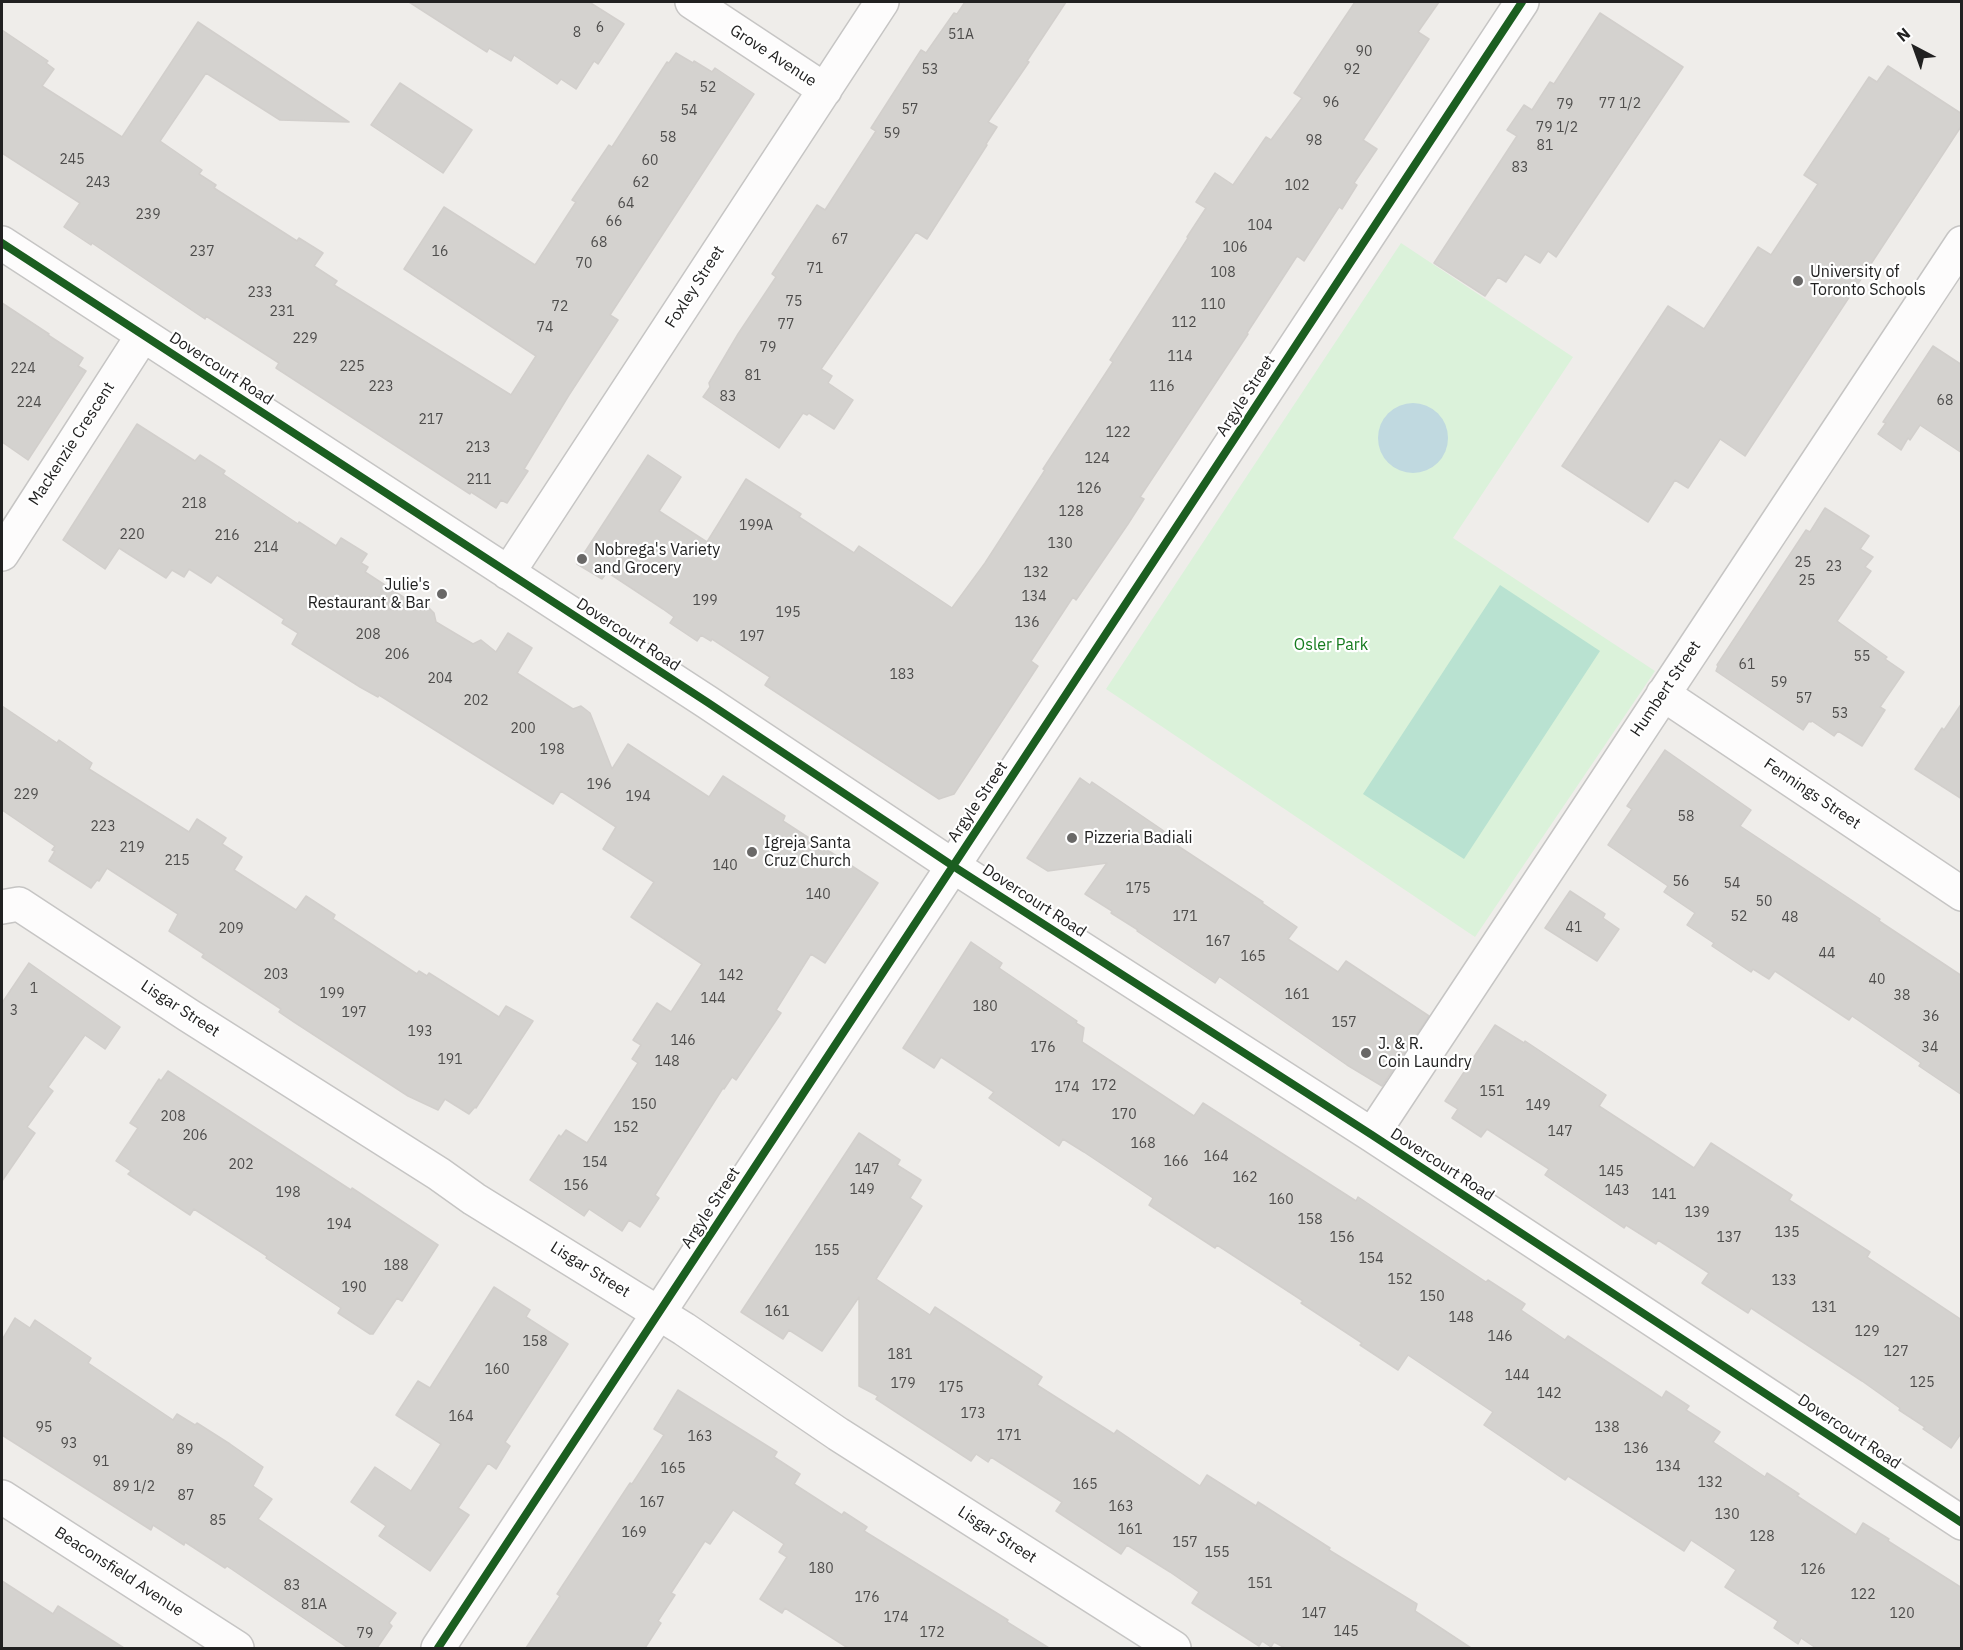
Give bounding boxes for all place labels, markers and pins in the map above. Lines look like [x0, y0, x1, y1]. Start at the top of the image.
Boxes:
place label: University of Toronto Schools [1810, 262, 1926, 300]
marker: University of Toronto Schools [1791, 274, 1805, 288]
place label: Nobrega's Variety and Grocery [594, 540, 720, 578]
marker: Nobrega's Variety and Grocery [575, 552, 589, 566]
place label: Julie's Restaurant & Bar [308, 575, 430, 613]
marker: Julie's Restaurant & Bar [435, 587, 449, 601]
place label: Pizzeria Badiali [1084, 828, 1193, 848]
marker: Pizzeria Badiali [1065, 831, 1079, 845]
place label: Igreja Santa Cruz Church [764, 833, 851, 871]
marker: Igreja Santa Cruz Church [745, 845, 759, 859]
place label: J. & R. Coin Laundry [1378, 1034, 1472, 1072]
marker: J. & R. Coin Laundry [1359, 1046, 1373, 1060]

